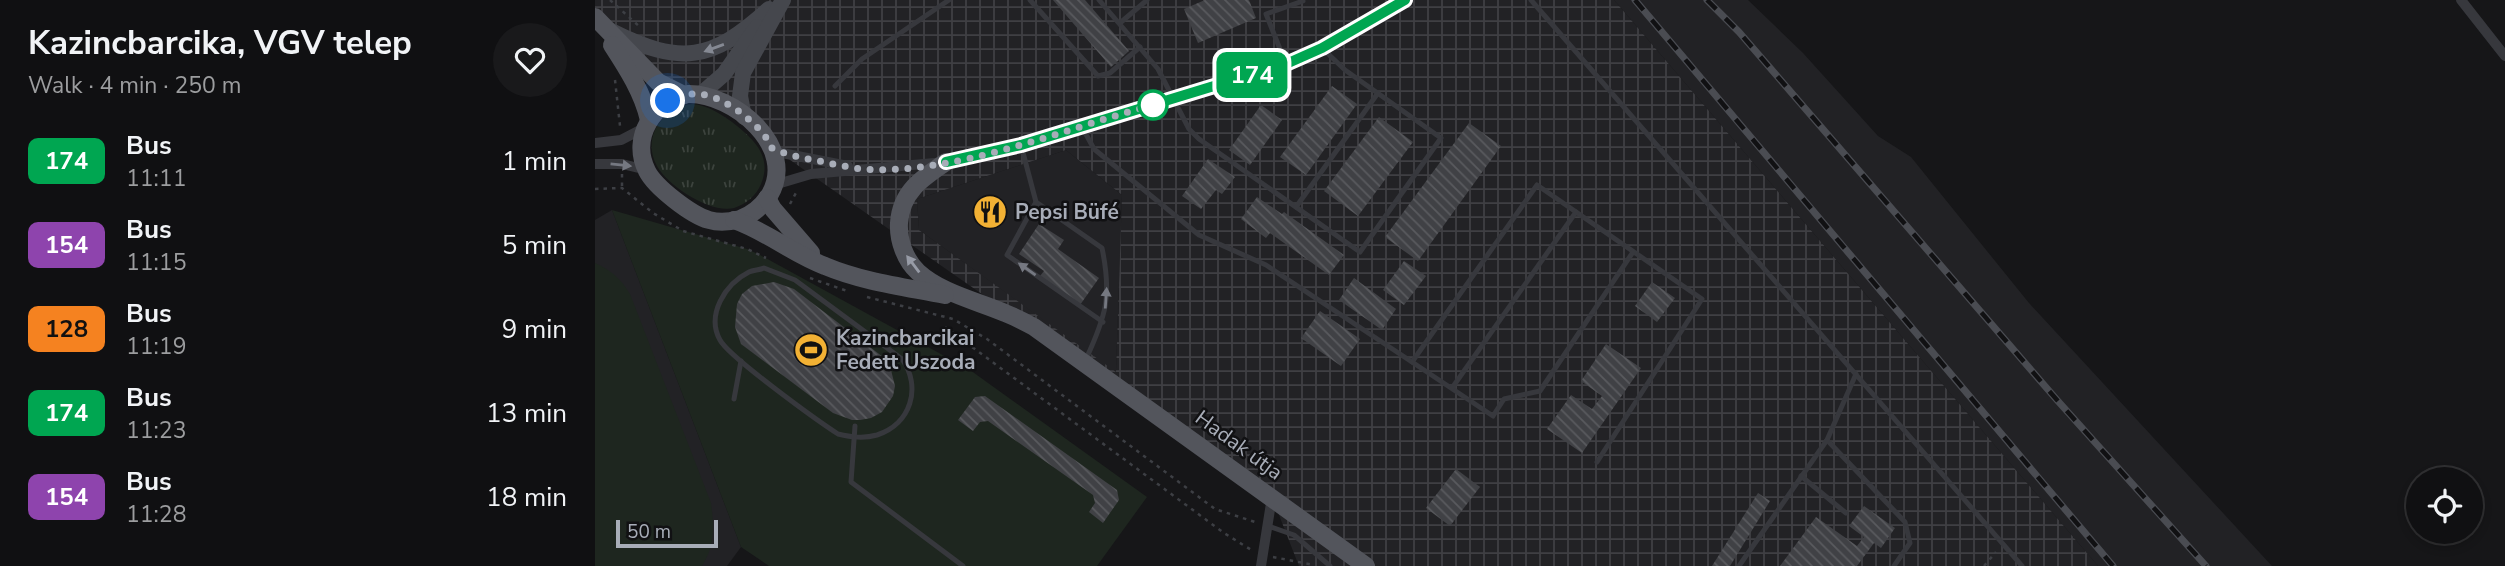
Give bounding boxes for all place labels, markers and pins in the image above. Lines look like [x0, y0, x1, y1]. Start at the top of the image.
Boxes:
unlabelled marker [1138, 90, 1168, 120]
restaurant icon: Pepsi Büfé [971, 193, 1009, 231]
place label: Pepsi Büfé [1015, 198, 1119, 226]
place label: Kazincbarcikai Fedett Uszoda [836, 324, 976, 376]
sports icon: Kazincbarcikai Fedett Uszoda [792, 331, 830, 369]

